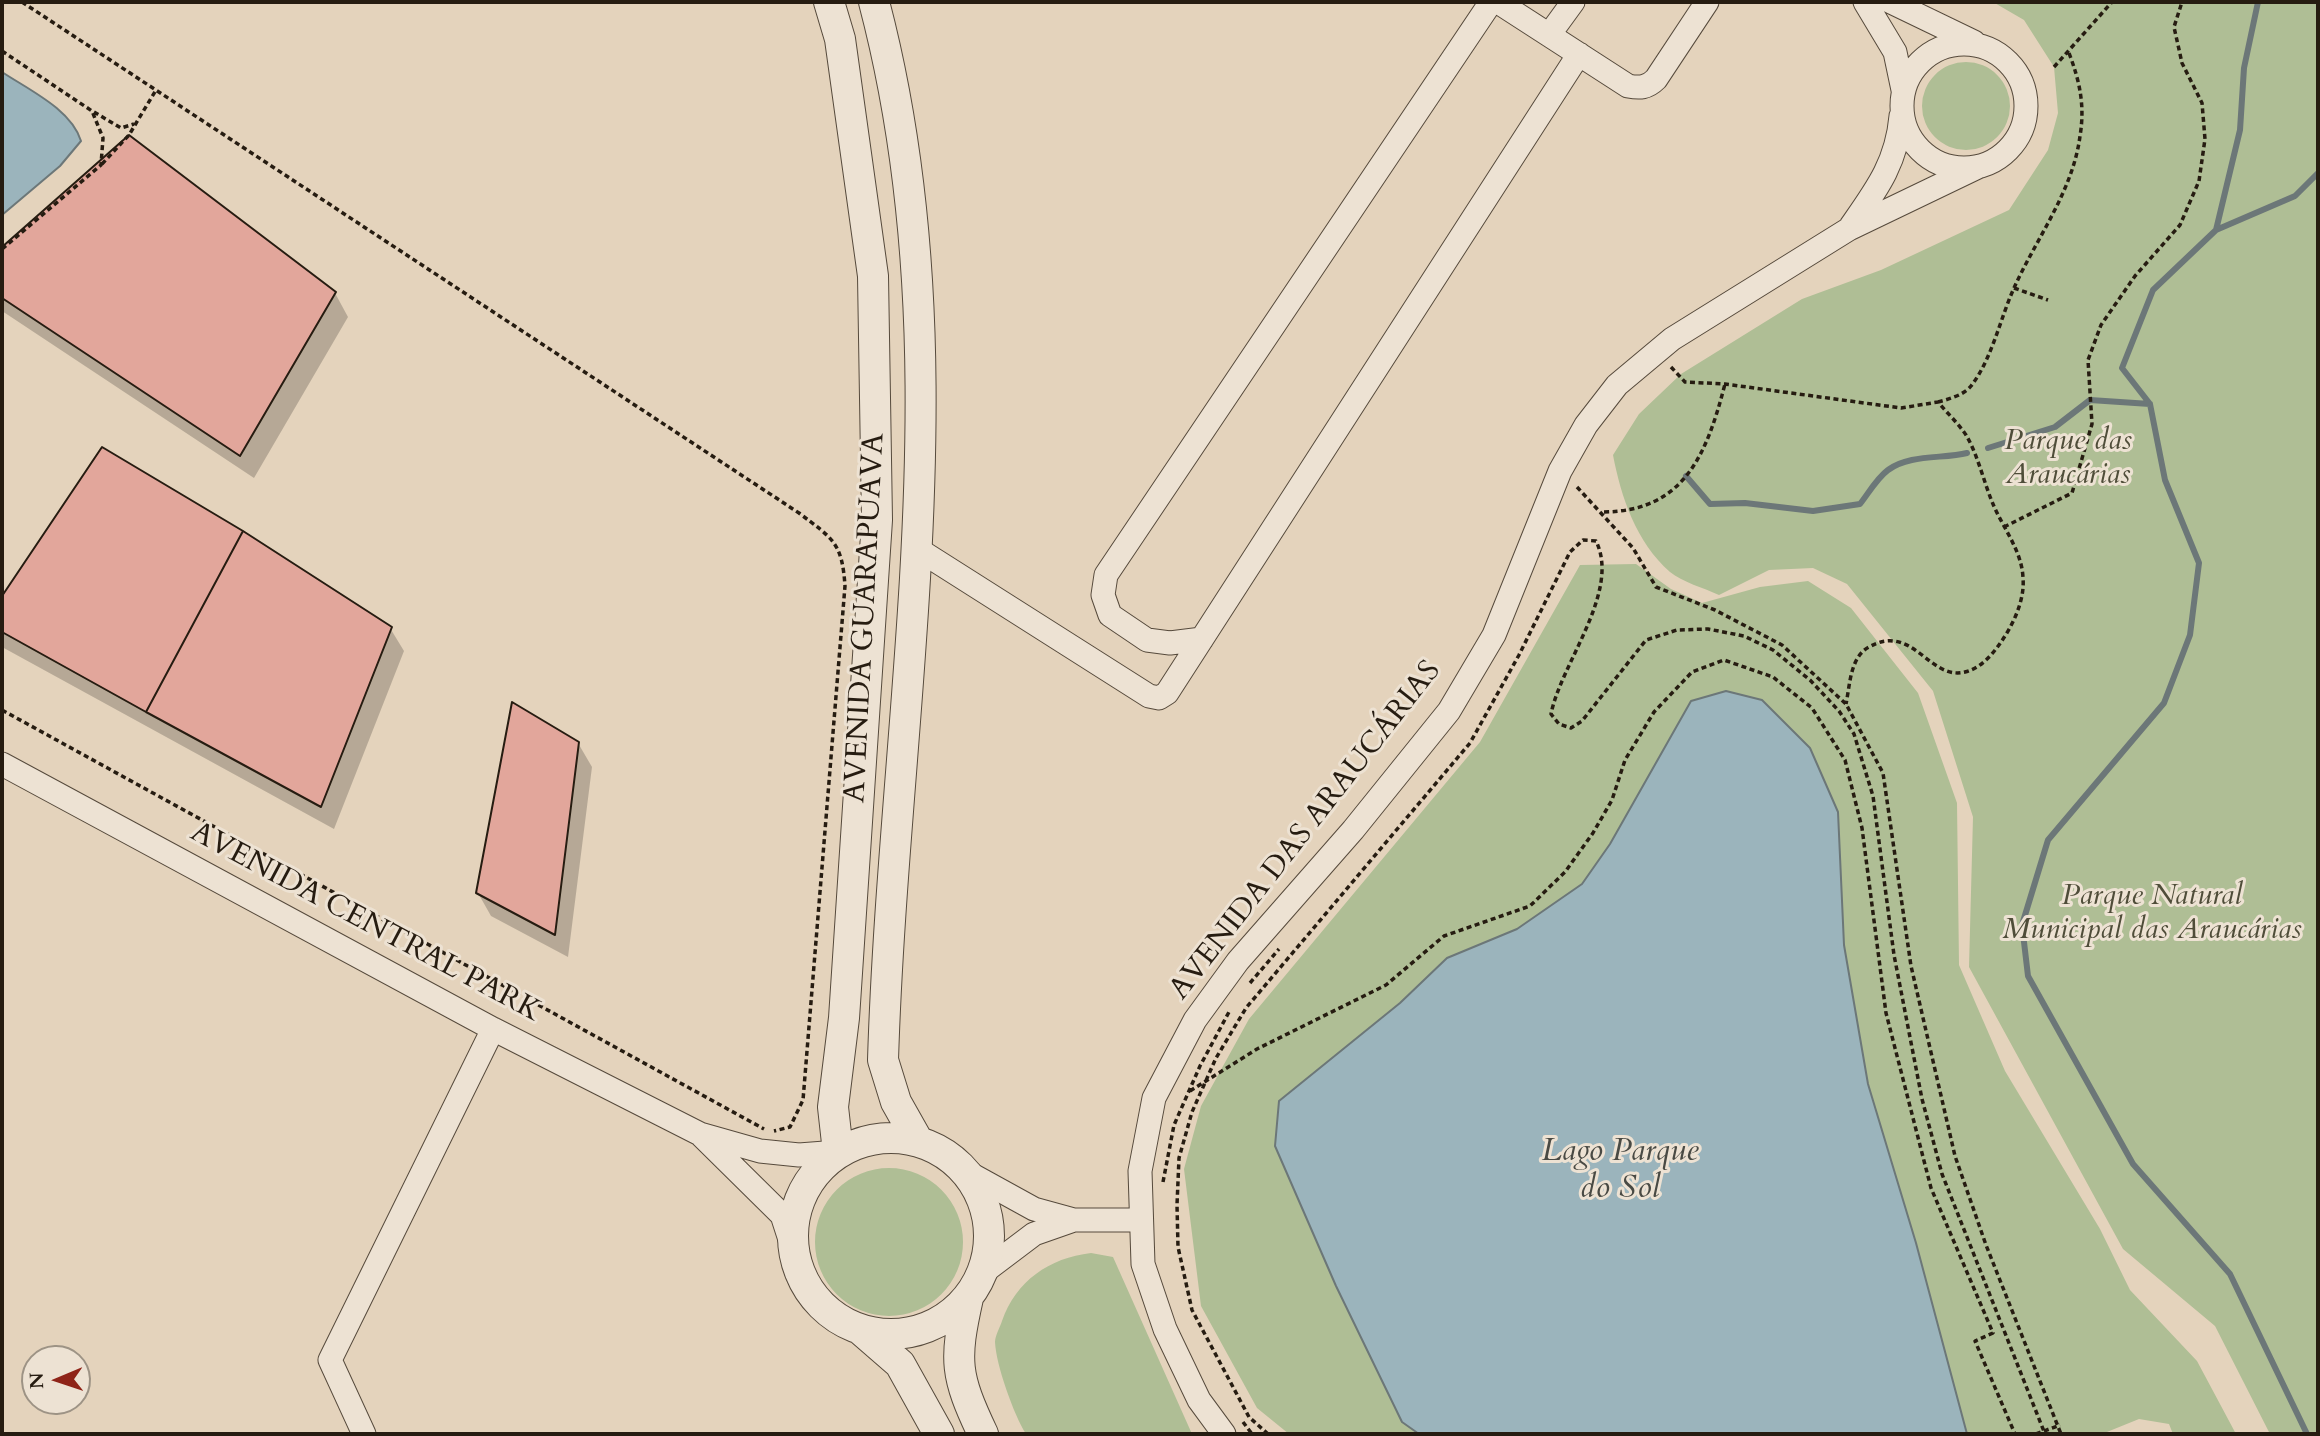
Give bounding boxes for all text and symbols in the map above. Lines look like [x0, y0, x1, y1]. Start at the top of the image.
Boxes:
park label: Parque das Araucárias [2004, 424, 2132, 494]
street label: AVENIDA GUARAPUAVA [838, 432, 894, 804]
street label: AVENIDA DAS ARAUCÁRIAS [1163, 654, 1449, 1008]
street label: AVENIDA CENTRAL PARK [184, 815, 546, 1031]
park label: Parque Natural Municipal das Araucárias [2002, 879, 2302, 950]
water label: Lago Parque do Sol [1542, 1134, 1698, 1209]
north arrow [21, 1345, 91, 1415]
text: N [24, 1372, 50, 1389]

